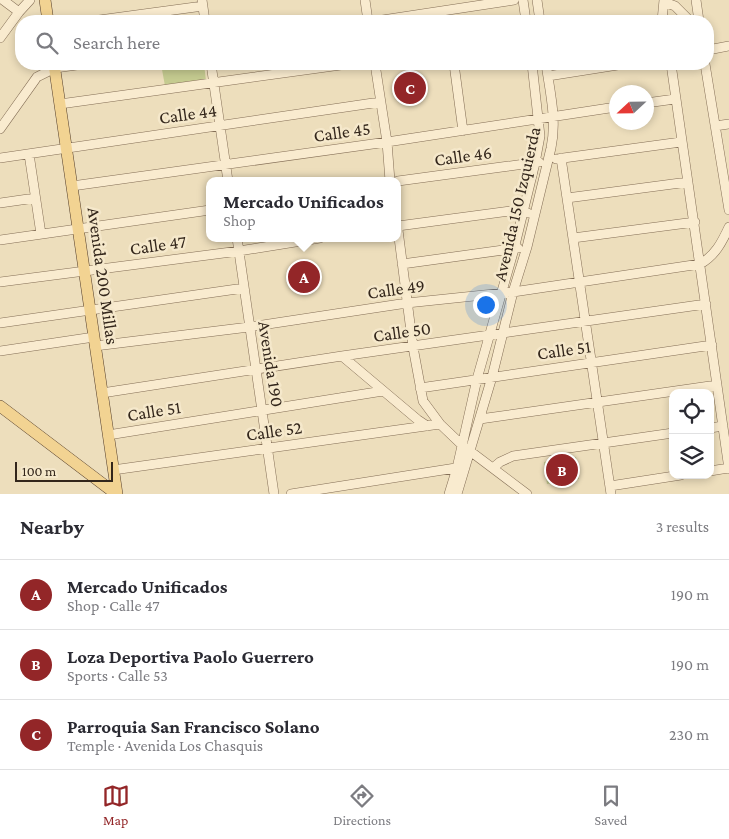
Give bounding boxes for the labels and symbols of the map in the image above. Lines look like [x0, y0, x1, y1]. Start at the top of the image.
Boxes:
pin: C [394, 69, 426, 107]
north arrow [609, 85, 654, 130]
street label: Calle 44 [158, 100, 218, 128]
street label: Calle 45 [312, 118, 372, 146]
street label: Avenida 150 Izquierda [490, 125, 544, 283]
street label: Calle 46 [433, 142, 493, 170]
street label: Avenida 200 Millas [83, 206, 123, 346]
street label: Calle 47 [129, 231, 187, 259]
pin: A [288, 258, 320, 296]
street label: Calle 49 [366, 275, 426, 303]
your location [473, 292, 499, 318]
street label: Calle 50 [372, 318, 432, 346]
street label: Avenida 190 [254, 320, 288, 408]
street label: Calle 51 [536, 336, 592, 364]
street label: Calle 51 [126, 397, 182, 425]
street label: Calle 52 [245, 417, 303, 445]
pin: B [546, 451, 578, 489]
scale bar [15, 459, 112, 482]

